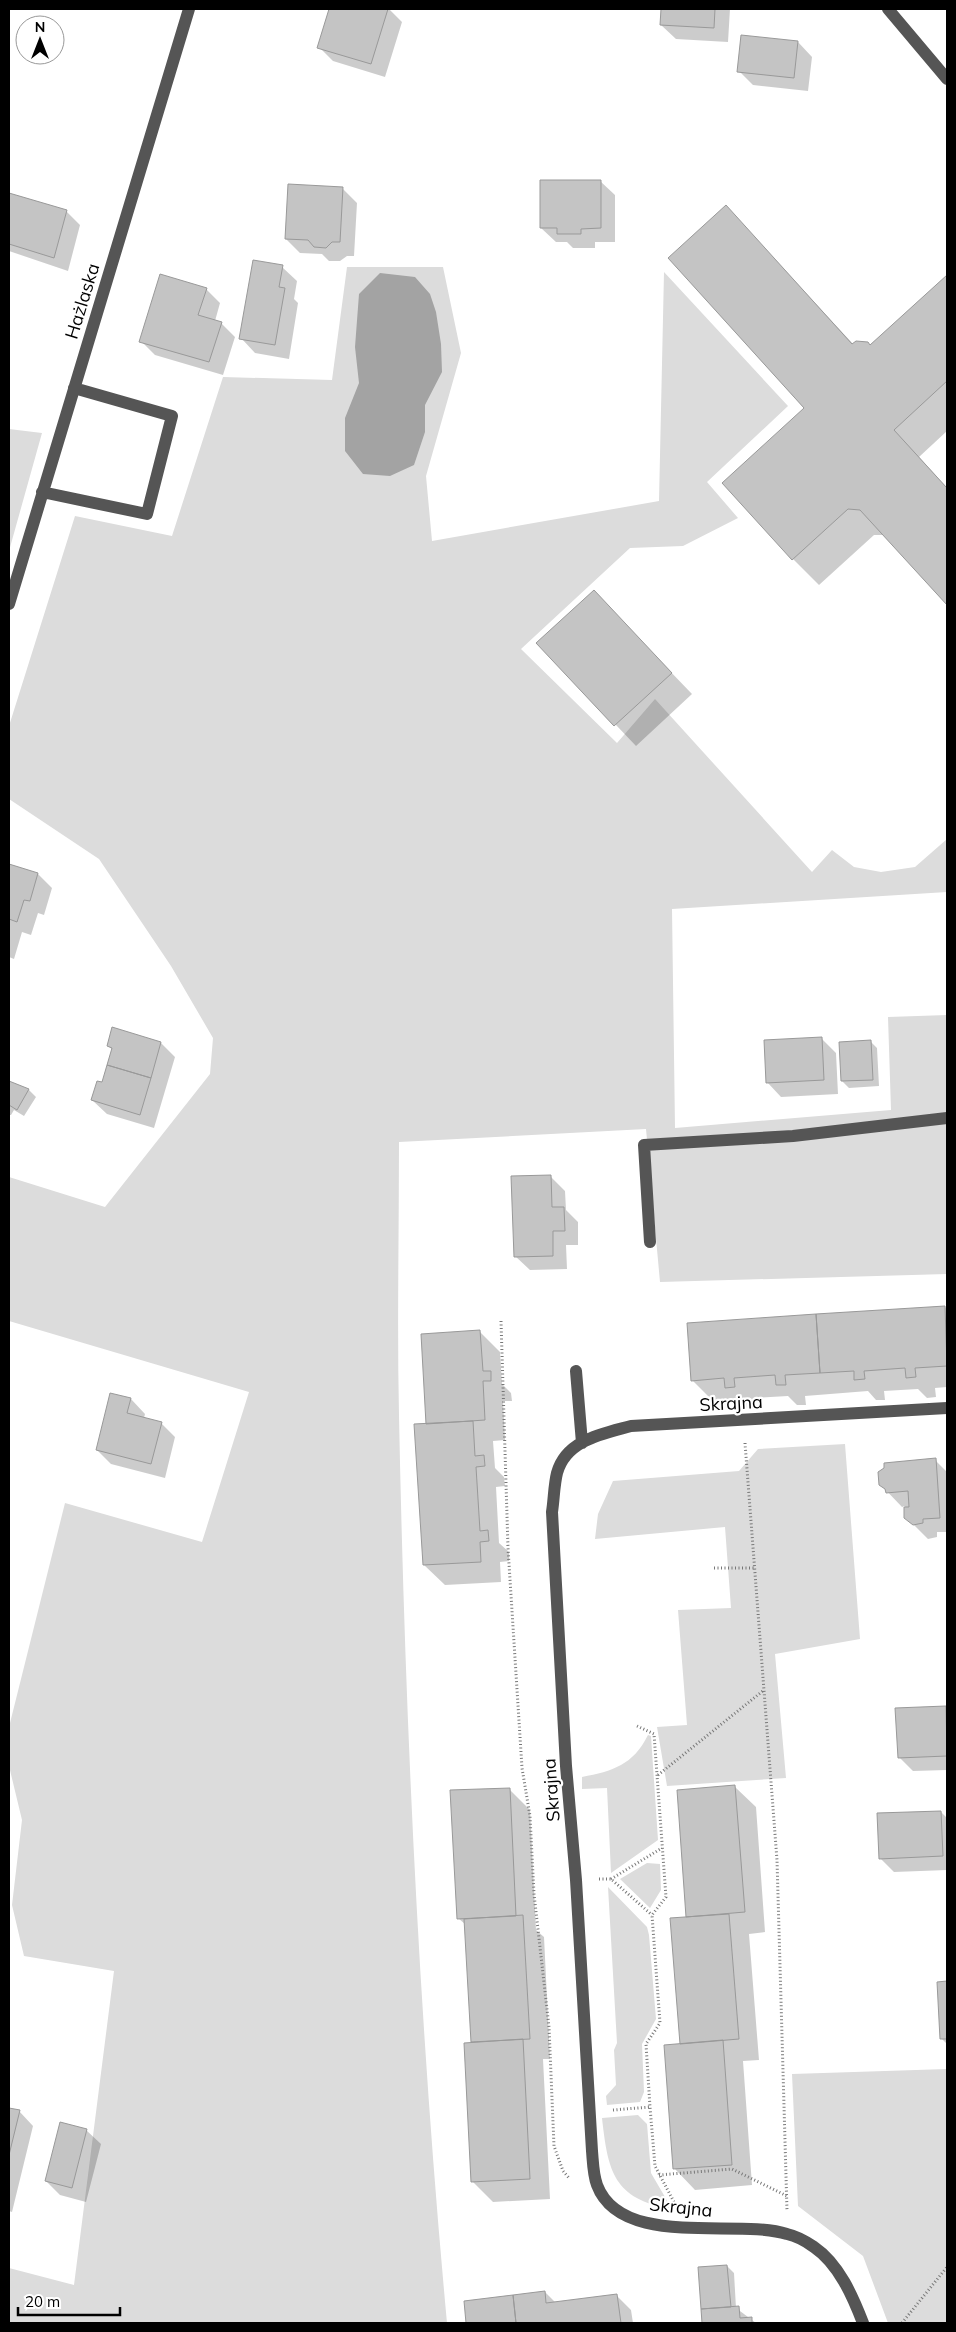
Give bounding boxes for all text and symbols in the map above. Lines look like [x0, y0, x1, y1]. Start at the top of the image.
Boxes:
north arrow [15, 15, 65, 65]
text: N [35, 18, 45, 36]
street label: Hażlaska [60, 260, 104, 342]
street label: Skrajna [699, 1390, 763, 1416]
street label: Skrajna [537, 1758, 565, 1822]
street label: Skrajna [648, 2192, 714, 2222]
scale bar [18, 2284, 120, 2316]
text: 20 m [25, 2292, 60, 2311]

